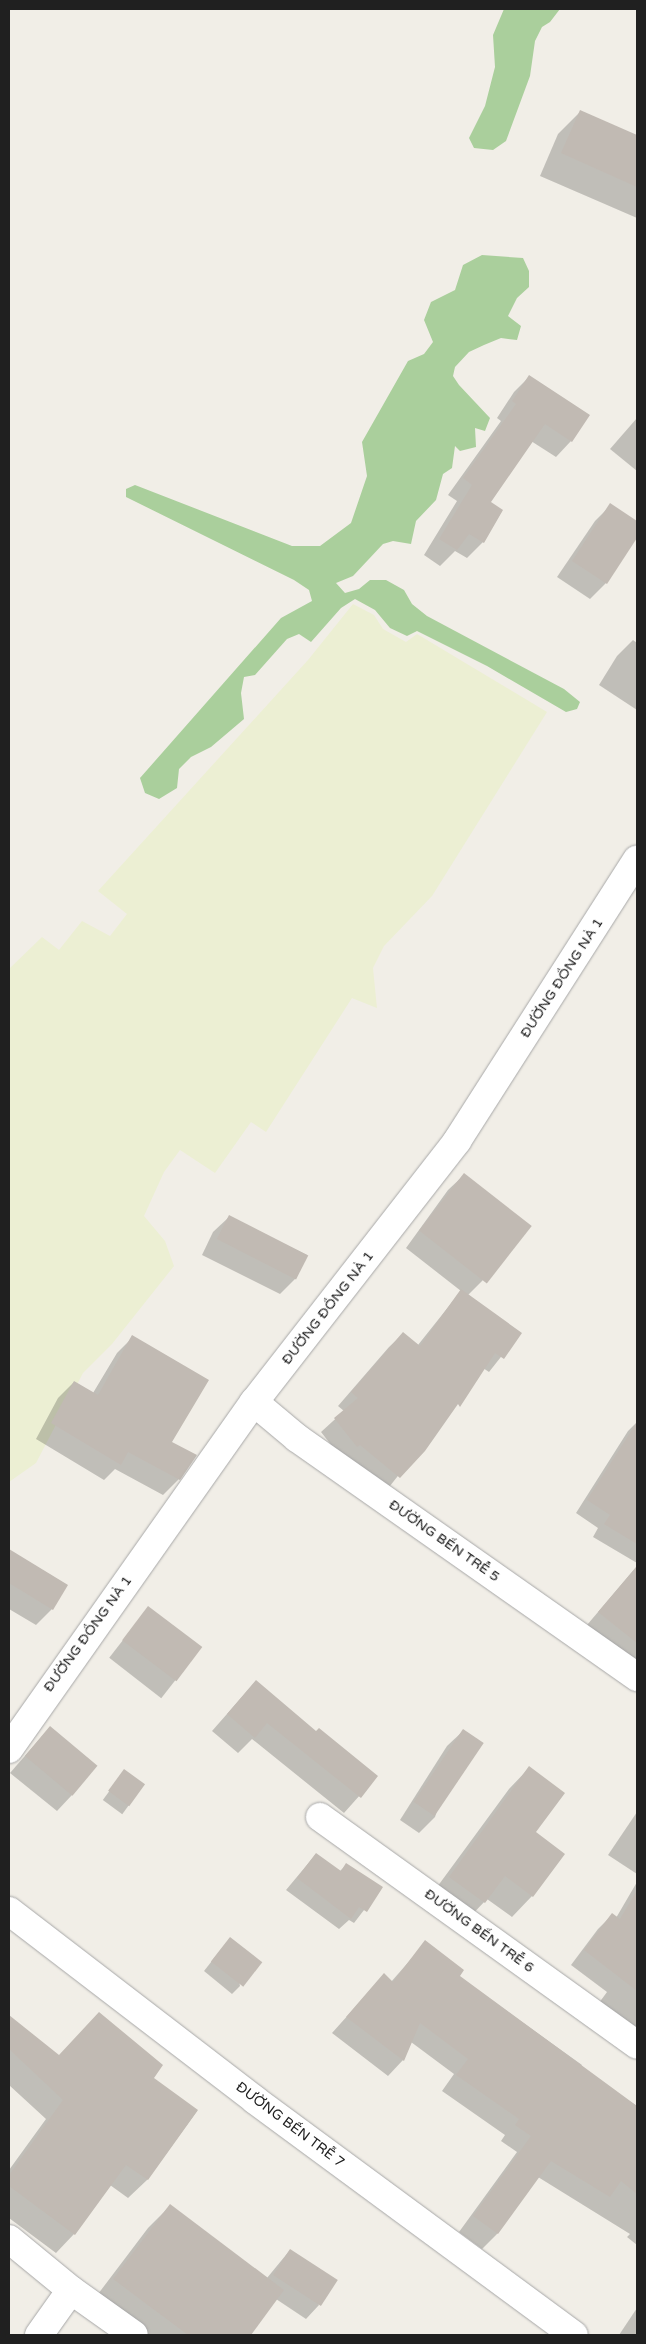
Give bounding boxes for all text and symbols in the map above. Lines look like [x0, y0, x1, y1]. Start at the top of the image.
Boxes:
street label: ĐƯỜNG ĐỒNG NÀ 1 [517, 915, 607, 1041]
street label: ĐƯỜNG ĐỒNG NÀ 1 [278, 1248, 378, 1368]
street label: ĐƯỜNG BẾN TRỄ 5 [385, 1496, 503, 1586]
street label: ĐƯỜNG ĐỒNG NÀ 1 [40, 1573, 136, 1695]
street label: ĐƯỜNG BẾN TRỄ 6 [421, 1886, 537, 1976]
street label: ĐƯỜNG BẾN TRỄ 7 [232, 2079, 348, 2171]

